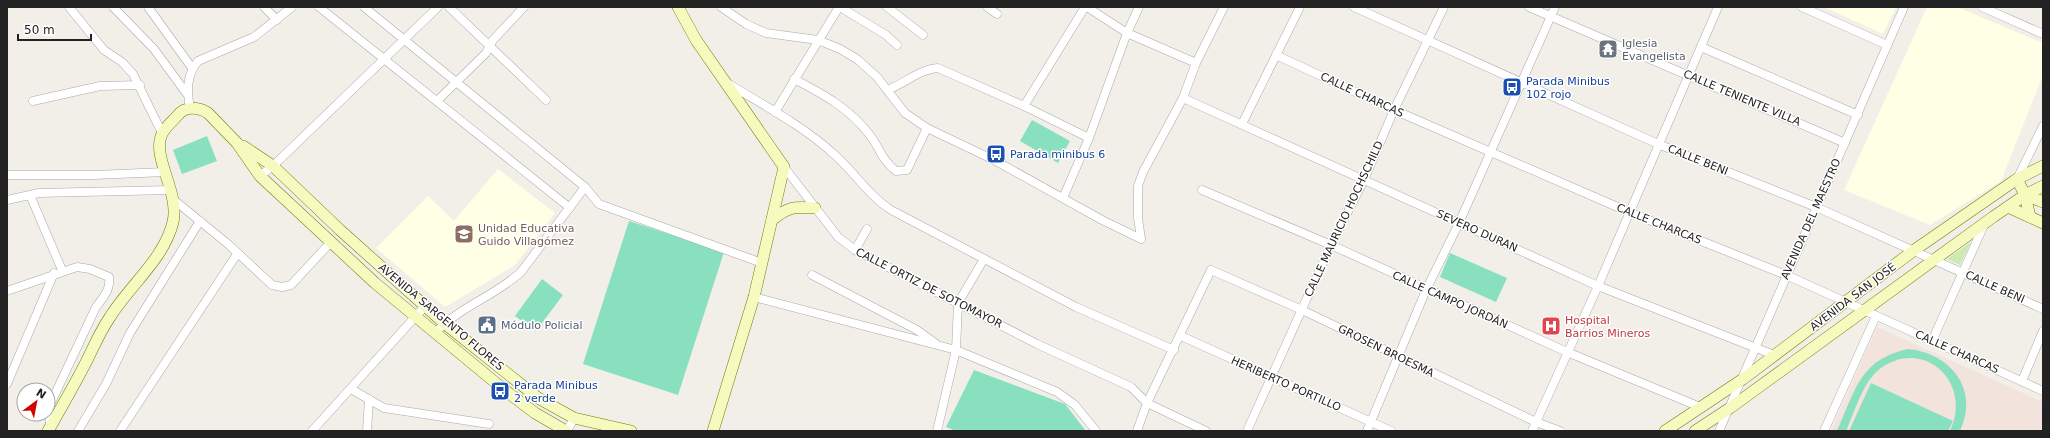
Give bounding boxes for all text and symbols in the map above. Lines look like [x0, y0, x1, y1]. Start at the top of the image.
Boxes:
scale bar [18, 16, 91, 42]
text: 50 m [24, 23, 55, 37]
place label: Iglesia Evangelista [1622, 37, 1686, 63]
temple icon: Iglesia Evangelista [1597, 38, 1619, 60]
street label: CALLE TENIENTE VILLA [1681, 67, 1803, 129]
street label: CALLE CHARCAS [1318, 70, 1406, 120]
place label: Parada Minibus 102 rojo [1526, 75, 1610, 101]
bus stop icon: Parada Minibus 102 rojo [1501, 76, 1523, 98]
street label: CALLE MAURICIO HOCHSCHILD [1302, 139, 1386, 299]
street label: CALLE BENI [1666, 142, 1730, 178]
bus stop icon: Parada minibus 6 [985, 143, 1007, 165]
place label: Parada minibus 6 [1010, 148, 1105, 161]
street label: AVENIDA DEL MAESTRO [1778, 156, 1844, 282]
street label: CALLE CHARCAS [1615, 201, 1703, 247]
street label: SEVERO DURAN [1434, 207, 1520, 255]
place label: Unidad Educativa Guido Villagómez [478, 222, 575, 248]
school or university icon: Unidad Educativa Guido Villagómez [453, 223, 475, 245]
street label: CALLE ORTIZ DE SOTOMAYOR [853, 245, 1005, 331]
street label: AVENIDA SAN JOSÉ [1807, 260, 1899, 334]
street label: AVENIDA SARGENTO FLORES [376, 261, 506, 373]
street label: CALLE BENI [1963, 268, 2027, 306]
street label: CALLE CAMPO JORDÁN [1390, 269, 1510, 331]
public building icon: Módulo Policial [476, 314, 498, 336]
place label: Hospital Barrios Mineros [1565, 314, 1650, 340]
hospital icon: Hospital Barrios Mineros [1540, 315, 1562, 337]
place label: Módulo Policial [501, 319, 582, 332]
street label: GROSEN BROESMA [1336, 322, 1437, 380]
street label: CALLE CHARCAS [1913, 328, 2001, 376]
street label: HERIBERTO PORTILLO [1229, 354, 1343, 414]
place label: Parada Minibus 2 verde [514, 379, 598, 405]
bus stop icon: Parada Minibus 2 verde [489, 380, 511, 402]
north arrow [16, 382, 56, 422]
text: N [34, 386, 48, 402]

